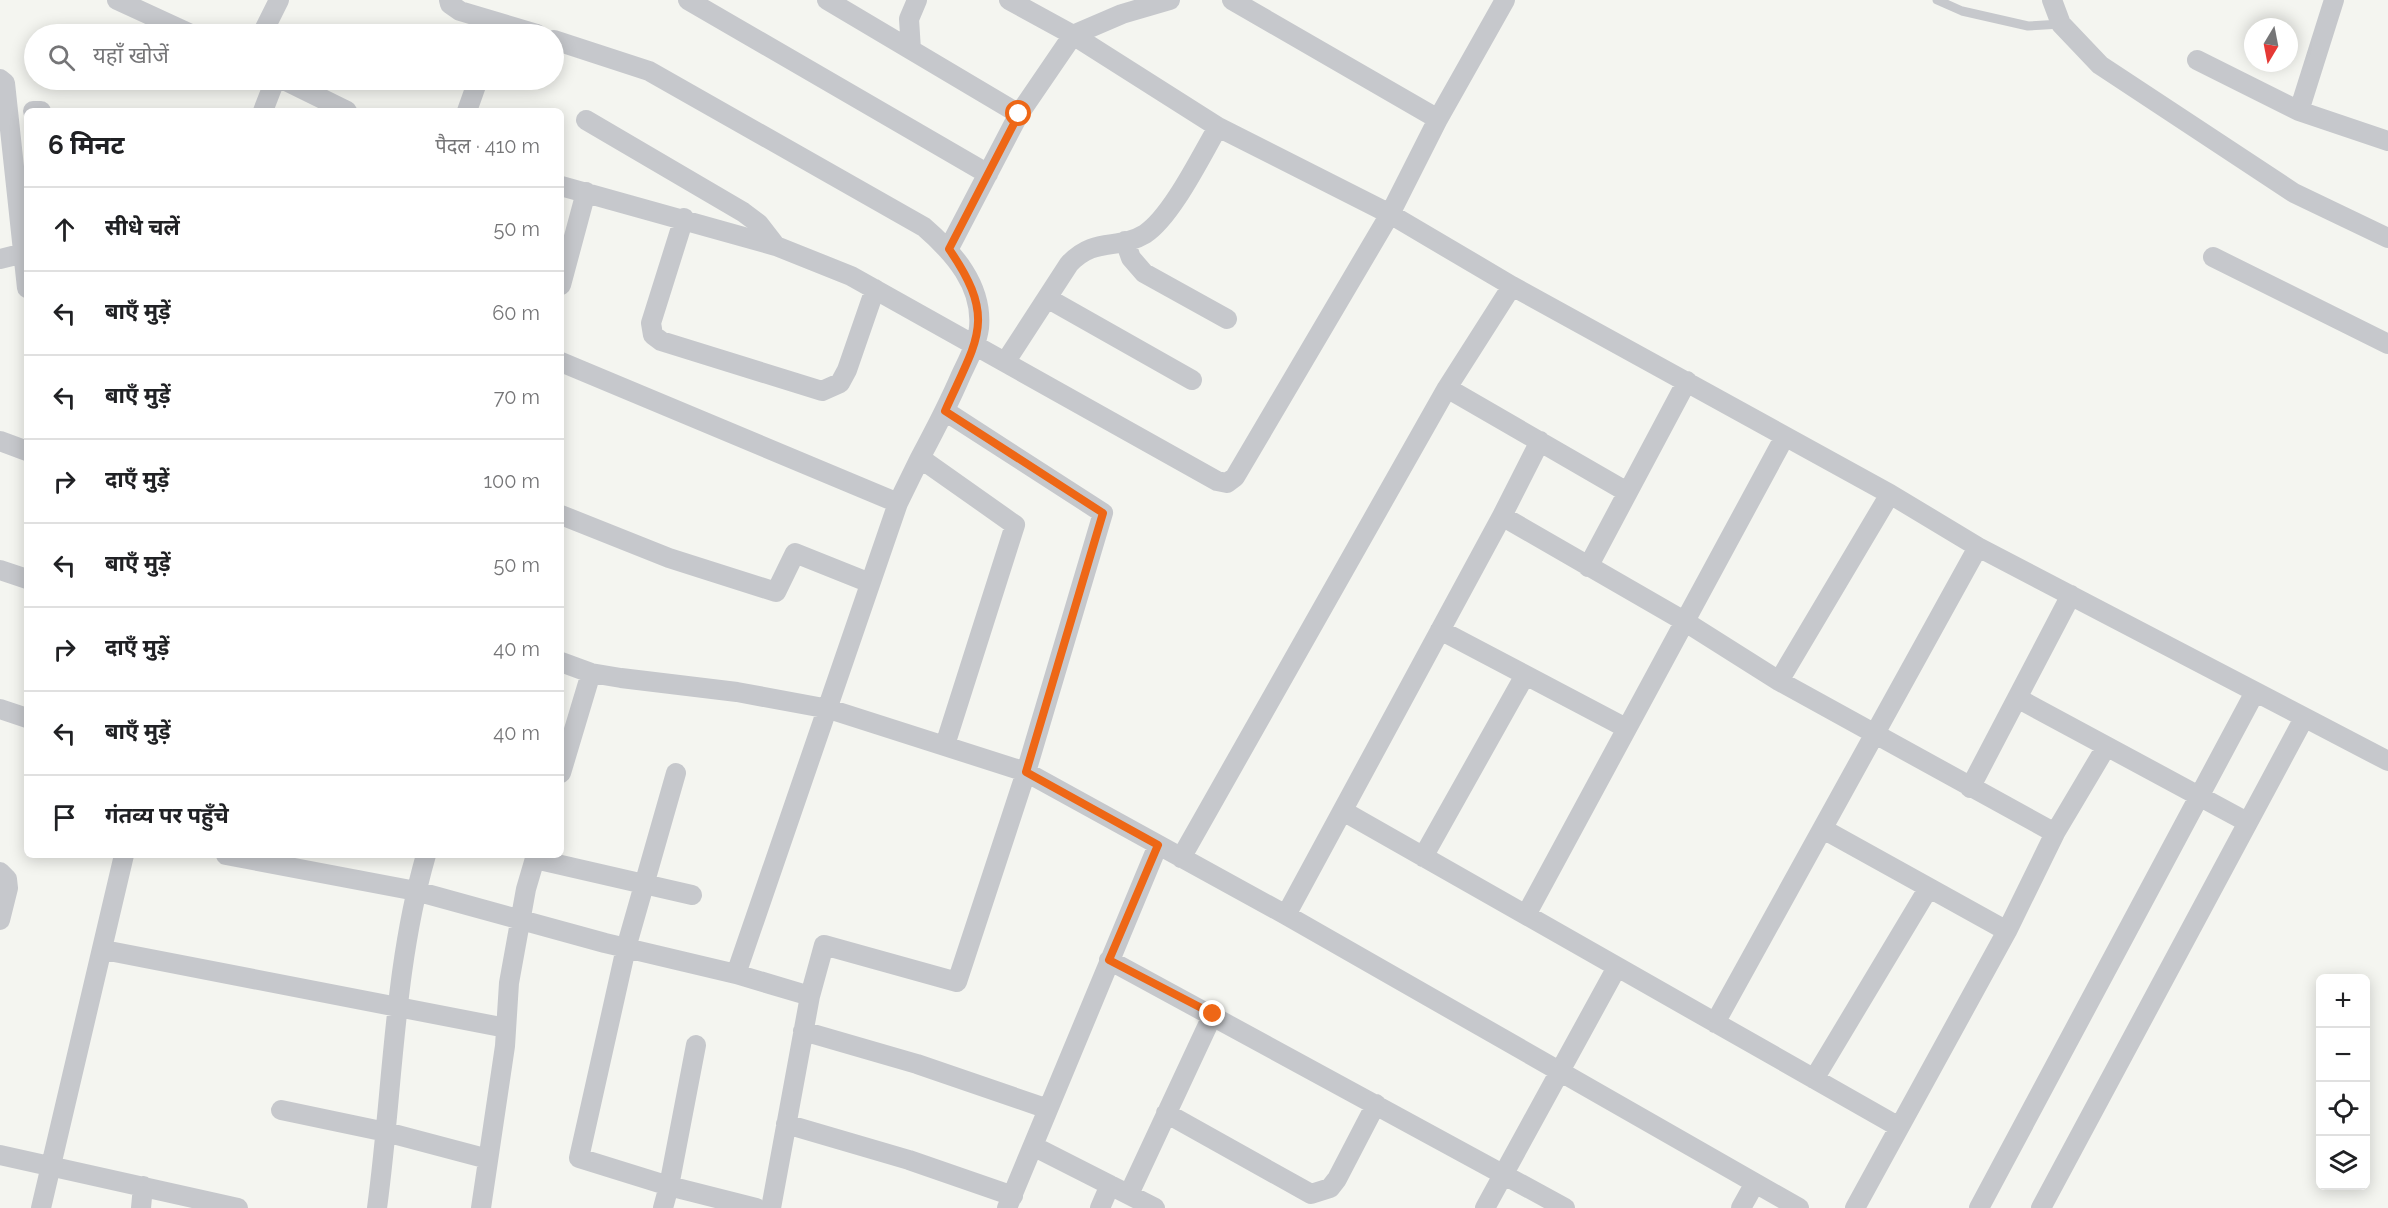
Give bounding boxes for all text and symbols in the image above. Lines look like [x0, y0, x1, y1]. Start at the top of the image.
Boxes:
north arrow [2244, 18, 2298, 72]
search box [24, 24, 564, 90]
icon: search [45, 41, 78, 74]
text: यहाँ खोजें [93, 42, 169, 68]
route start [1005, 100, 1031, 126]
text: 6 मिनट [48, 130, 125, 160]
text: पैदल · 410 m [435, 134, 540, 158]
icon: ahead [48, 213, 81, 246]
text: सीधे चलें [105, 214, 180, 240]
text: 50 m [493, 217, 540, 241]
icon: left [48, 297, 81, 330]
text: बाएँ मुड़ें [105, 298, 171, 324]
text: 60 m [492, 301, 540, 325]
icon: left [48, 381, 81, 414]
text: बाएँ मुड़ें [105, 382, 171, 408]
text: 70 m [494, 385, 540, 409]
icon: right [48, 465, 81, 498]
text: दाएँ मुड़ें [105, 466, 169, 492]
text: 100 m [483, 469, 540, 493]
icon: left [48, 549, 81, 582]
text: बाएँ मुड़ें [105, 550, 171, 576]
text: 50 m [493, 553, 540, 577]
icon: right [48, 633, 81, 666]
text: दाएँ मुड़ें [105, 634, 169, 660]
text: 40 m [493, 637, 540, 661]
icon: left [48, 717, 81, 750]
text: बाएँ मुड़ें [105, 718, 171, 744]
text: 40 m [493, 721, 540, 745]
icon: arrive [48, 801, 81, 834]
text: गंतव्य पर पहुँचे [105, 802, 229, 828]
map controls [2316, 974, 2370, 1190]
button: + [2316, 974, 2370, 1028]
route end [1199, 1000, 1225, 1026]
button: − [2316, 1028, 2370, 1082]
button: locate [2316, 1082, 2370, 1136]
button: layers [2316, 1136, 2370, 1190]

